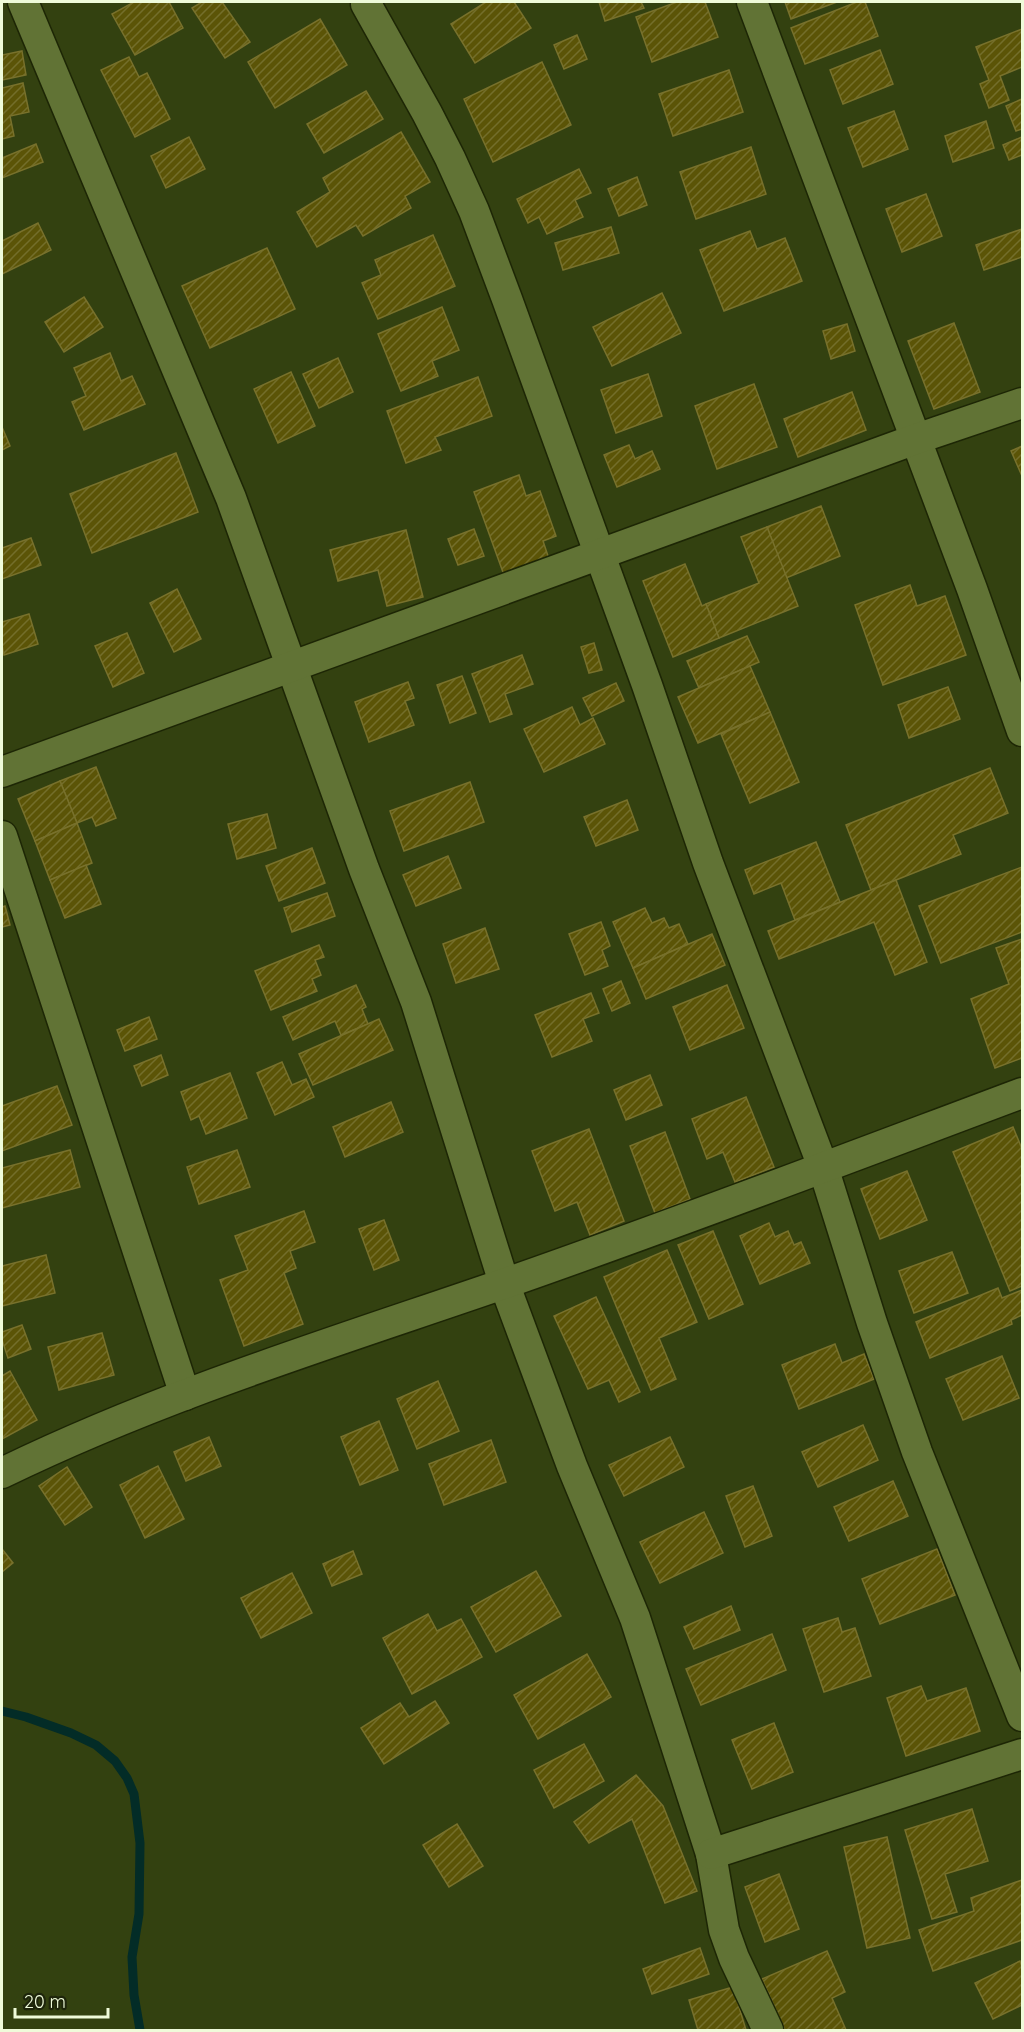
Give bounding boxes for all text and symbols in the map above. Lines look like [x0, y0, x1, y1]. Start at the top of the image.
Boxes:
scale bar [15, 1981, 108, 2019]
text: 20 m [24, 1990, 66, 2013]

